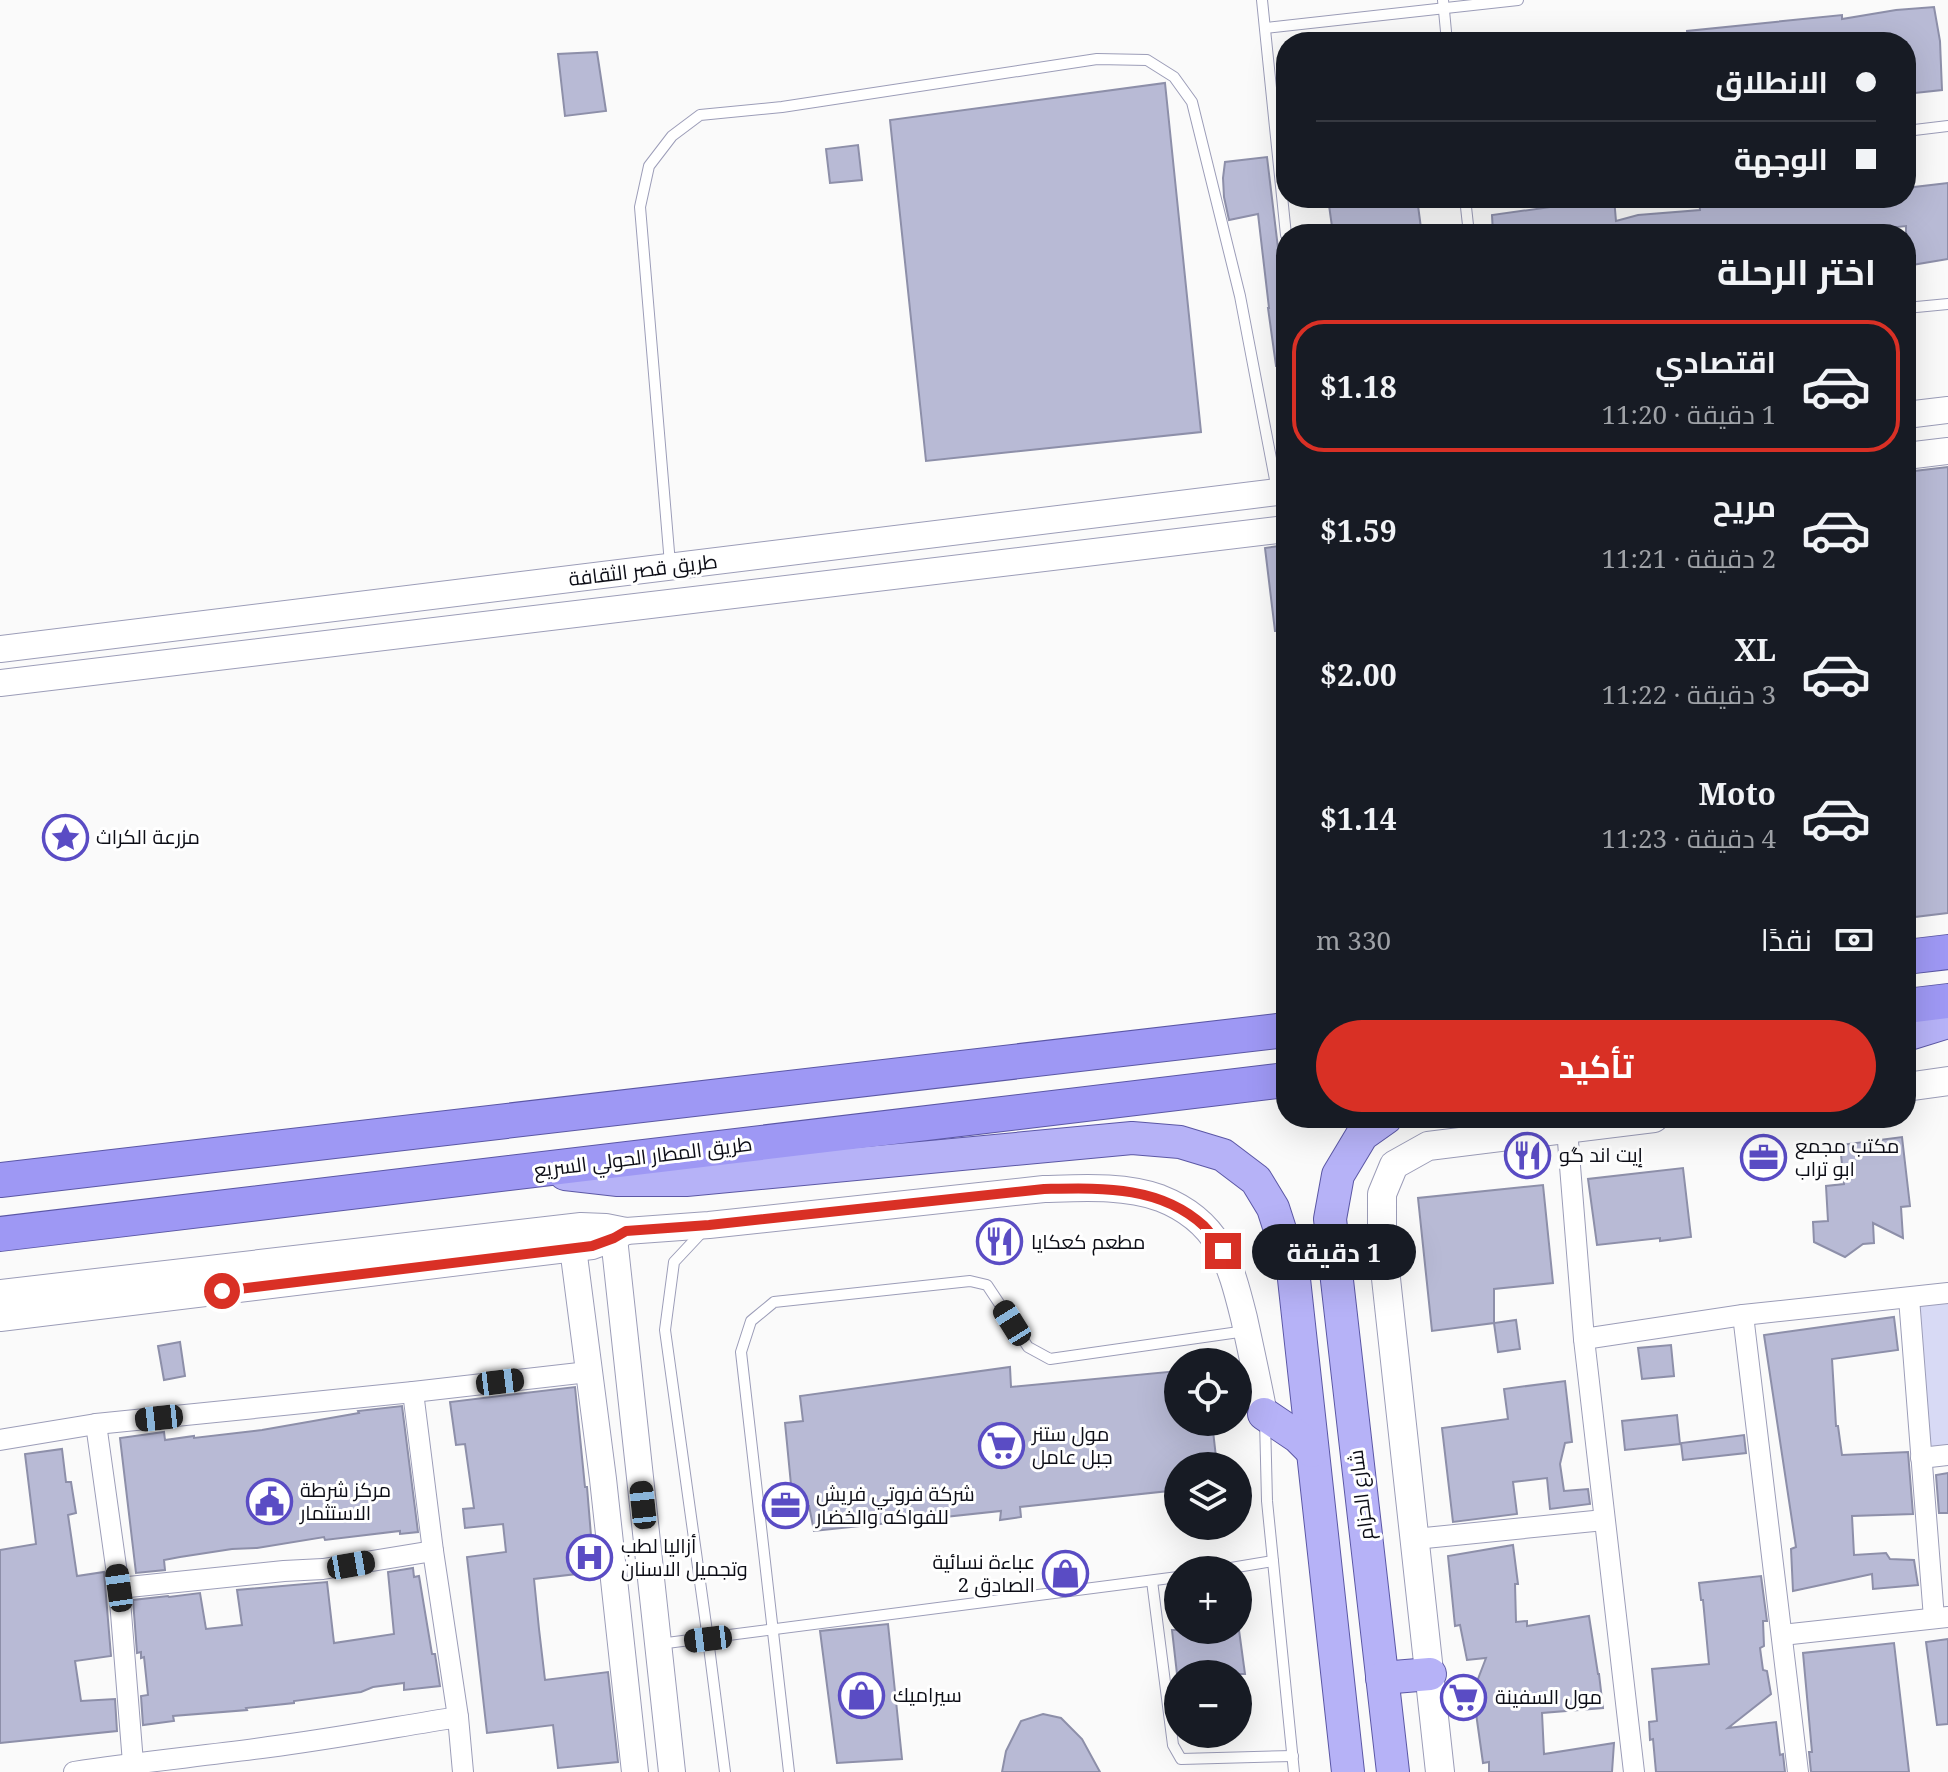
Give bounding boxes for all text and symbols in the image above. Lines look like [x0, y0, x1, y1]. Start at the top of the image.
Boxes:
text: الانطلاق [1715, 61, 1828, 102]
text: الوجهة [1734, 138, 1828, 179]
text: اختر الرحلة [1717, 247, 1876, 296]
text: اقتصادي [1655, 341, 1776, 382]
icon: car [1800, 350, 1872, 422]
text: $1.18 [1320, 366, 1397, 407]
text: 1 دقيقة · 11:20 [1601, 396, 1776, 432]
text: مريح [1713, 485, 1776, 526]
icon: car [1800, 494, 1872, 566]
text: $1.59 [1320, 510, 1397, 551]
text: 2 دقيقة · 11:21 [1601, 540, 1776, 576]
street label: طريق قصر الثقافة [567, 547, 719, 592]
text: XL [1734, 629, 1776, 670]
icon: car [1800, 638, 1872, 710]
text: $2.00 [1320, 654, 1397, 695]
text: 3 دقيقة · 11:22 [1601, 676, 1776, 712]
text: Moto [1698, 773, 1776, 814]
icon: car [1800, 782, 1872, 854]
text: $1.14 [1320, 798, 1397, 839]
place icon: مزرعة الكراث [41, 813, 89, 861]
text: 4 دقيقة · 11:23 [1601, 820, 1776, 856]
place label: مزرعة الكراث [96, 823, 200, 850]
icon: cash [1832, 918, 1876, 962]
text: نقدًا [1761, 919, 1812, 960]
text: 330 m [1316, 922, 1391, 958]
button: تأكيد [1316, 1020, 1876, 1112]
street label: طريق المطار الحولي السريع [532, 1130, 754, 1186]
restaurant icon: إيت اند گو [1504, 1131, 1552, 1179]
place label: مكتب مجمع ابو تراب [1795, 1132, 1899, 1182]
office icon: مكتب مجمع ابو تراب [1740, 1133, 1788, 1181]
place label: إيت اند گو [1559, 1141, 1643, 1168]
restaurant icon: مطعم كعكايا [976, 1218, 1024, 1266]
callout: 1 دقيقة [1251, 1223, 1415, 1279]
place label: مطعم كعكايا [1031, 1228, 1145, 1256]
route end [1205, 1233, 1241, 1269]
text: 1 دقيقة [1287, 1234, 1381, 1270]
route start [204, 1273, 240, 1309]
car [989, 1296, 1035, 1350]
map controls [1164, 1348, 1252, 1748]
button: locate [1164, 1348, 1252, 1436]
car [475, 1367, 525, 1397]
car [134, 1404, 184, 1432]
place label: مول ستنر جبل عامل [1031, 1420, 1113, 1470]
supermarket icon: مول ستنر جبل عامل [977, 1421, 1025, 1469]
street label: شارع الحزام [1342, 1448, 1380, 1542]
button: layers [1164, 1452, 1252, 1540]
place label: مركز شرطة الاستثمار [299, 1476, 391, 1526]
public building icon: مركز شرطة الاستثمار [245, 1478, 293, 1526]
car [629, 1480, 657, 1530]
place label: شركة فروتي فريش للفواكه والخضار [815, 1480, 975, 1530]
office icon: شركة فروتي فريش للفواكه والخضار [761, 1481, 809, 1529]
place label: أزاليا لطب وتجميل الاسنان [621, 1532, 748, 1582]
hospital icon: أزاليا لطب وتجميل الاسنان [566, 1534, 614, 1582]
place label: عباءة نسائية الصادق 2 [932, 1548, 1035, 1598]
car [325, 1549, 377, 1581]
shop icon: عباءة نسائية الصادق 2 [1042, 1550, 1090, 1598]
button: + [1164, 1556, 1252, 1644]
car [104, 1563, 134, 1613]
car [683, 1624, 733, 1654]
button: − [1164, 1660, 1252, 1748]
shop icon: سيراميك [838, 1671, 886, 1719]
supermarket icon: مول السفينة [1440, 1673, 1488, 1721]
place label: سيراميك [893, 1681, 962, 1708]
place label: مول السفينة [1495, 1683, 1602, 1710]

